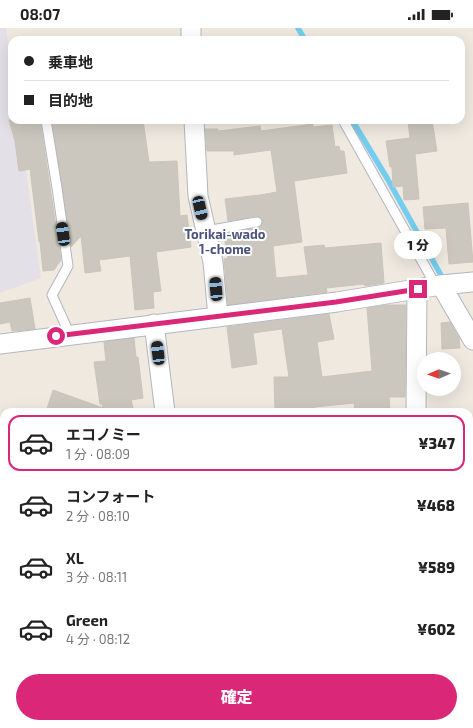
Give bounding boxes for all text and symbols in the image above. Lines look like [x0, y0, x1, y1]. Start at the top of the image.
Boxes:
text: 08:07 [20, 5, 60, 23]
text: 乗車地 [48, 53, 93, 71]
text: 目的地 [48, 91, 93, 109]
car [191, 195, 209, 221]
car [55, 221, 71, 247]
district label: Torikai-wado 1-chome [185, 226, 266, 257]
callout: 1 分 [394, 231, 442, 259]
text: 1 分 [407, 237, 429, 253]
car [209, 277, 223, 301]
route end [409, 280, 427, 298]
route start [47, 327, 65, 345]
car [151, 340, 165, 366]
north arrow [417, 352, 461, 396]
map controls [417, 352, 461, 396]
icon: car [18, 425, 54, 461]
text: エコノミー [66, 425, 141, 443]
text: ¥347 [418, 434, 455, 452]
text: 1 分 · 08:09 [66, 446, 130, 462]
icon: car [18, 487, 54, 523]
text: コンフォート [66, 487, 156, 505]
text: ¥468 [416, 496, 455, 514]
text: 2 分 · 08:10 [66, 508, 130, 524]
icon: car [18, 549, 54, 585]
text: XL [66, 549, 84, 567]
text: ¥589 [418, 558, 455, 576]
text: 3 分 · 08:11 [66, 569, 127, 585]
icon: car [18, 611, 54, 647]
text: Green [66, 611, 108, 629]
text: ¥602 [417, 620, 455, 638]
text: 4 分 · 08:12 [66, 631, 130, 647]
button: 確定 [16, 674, 457, 720]

